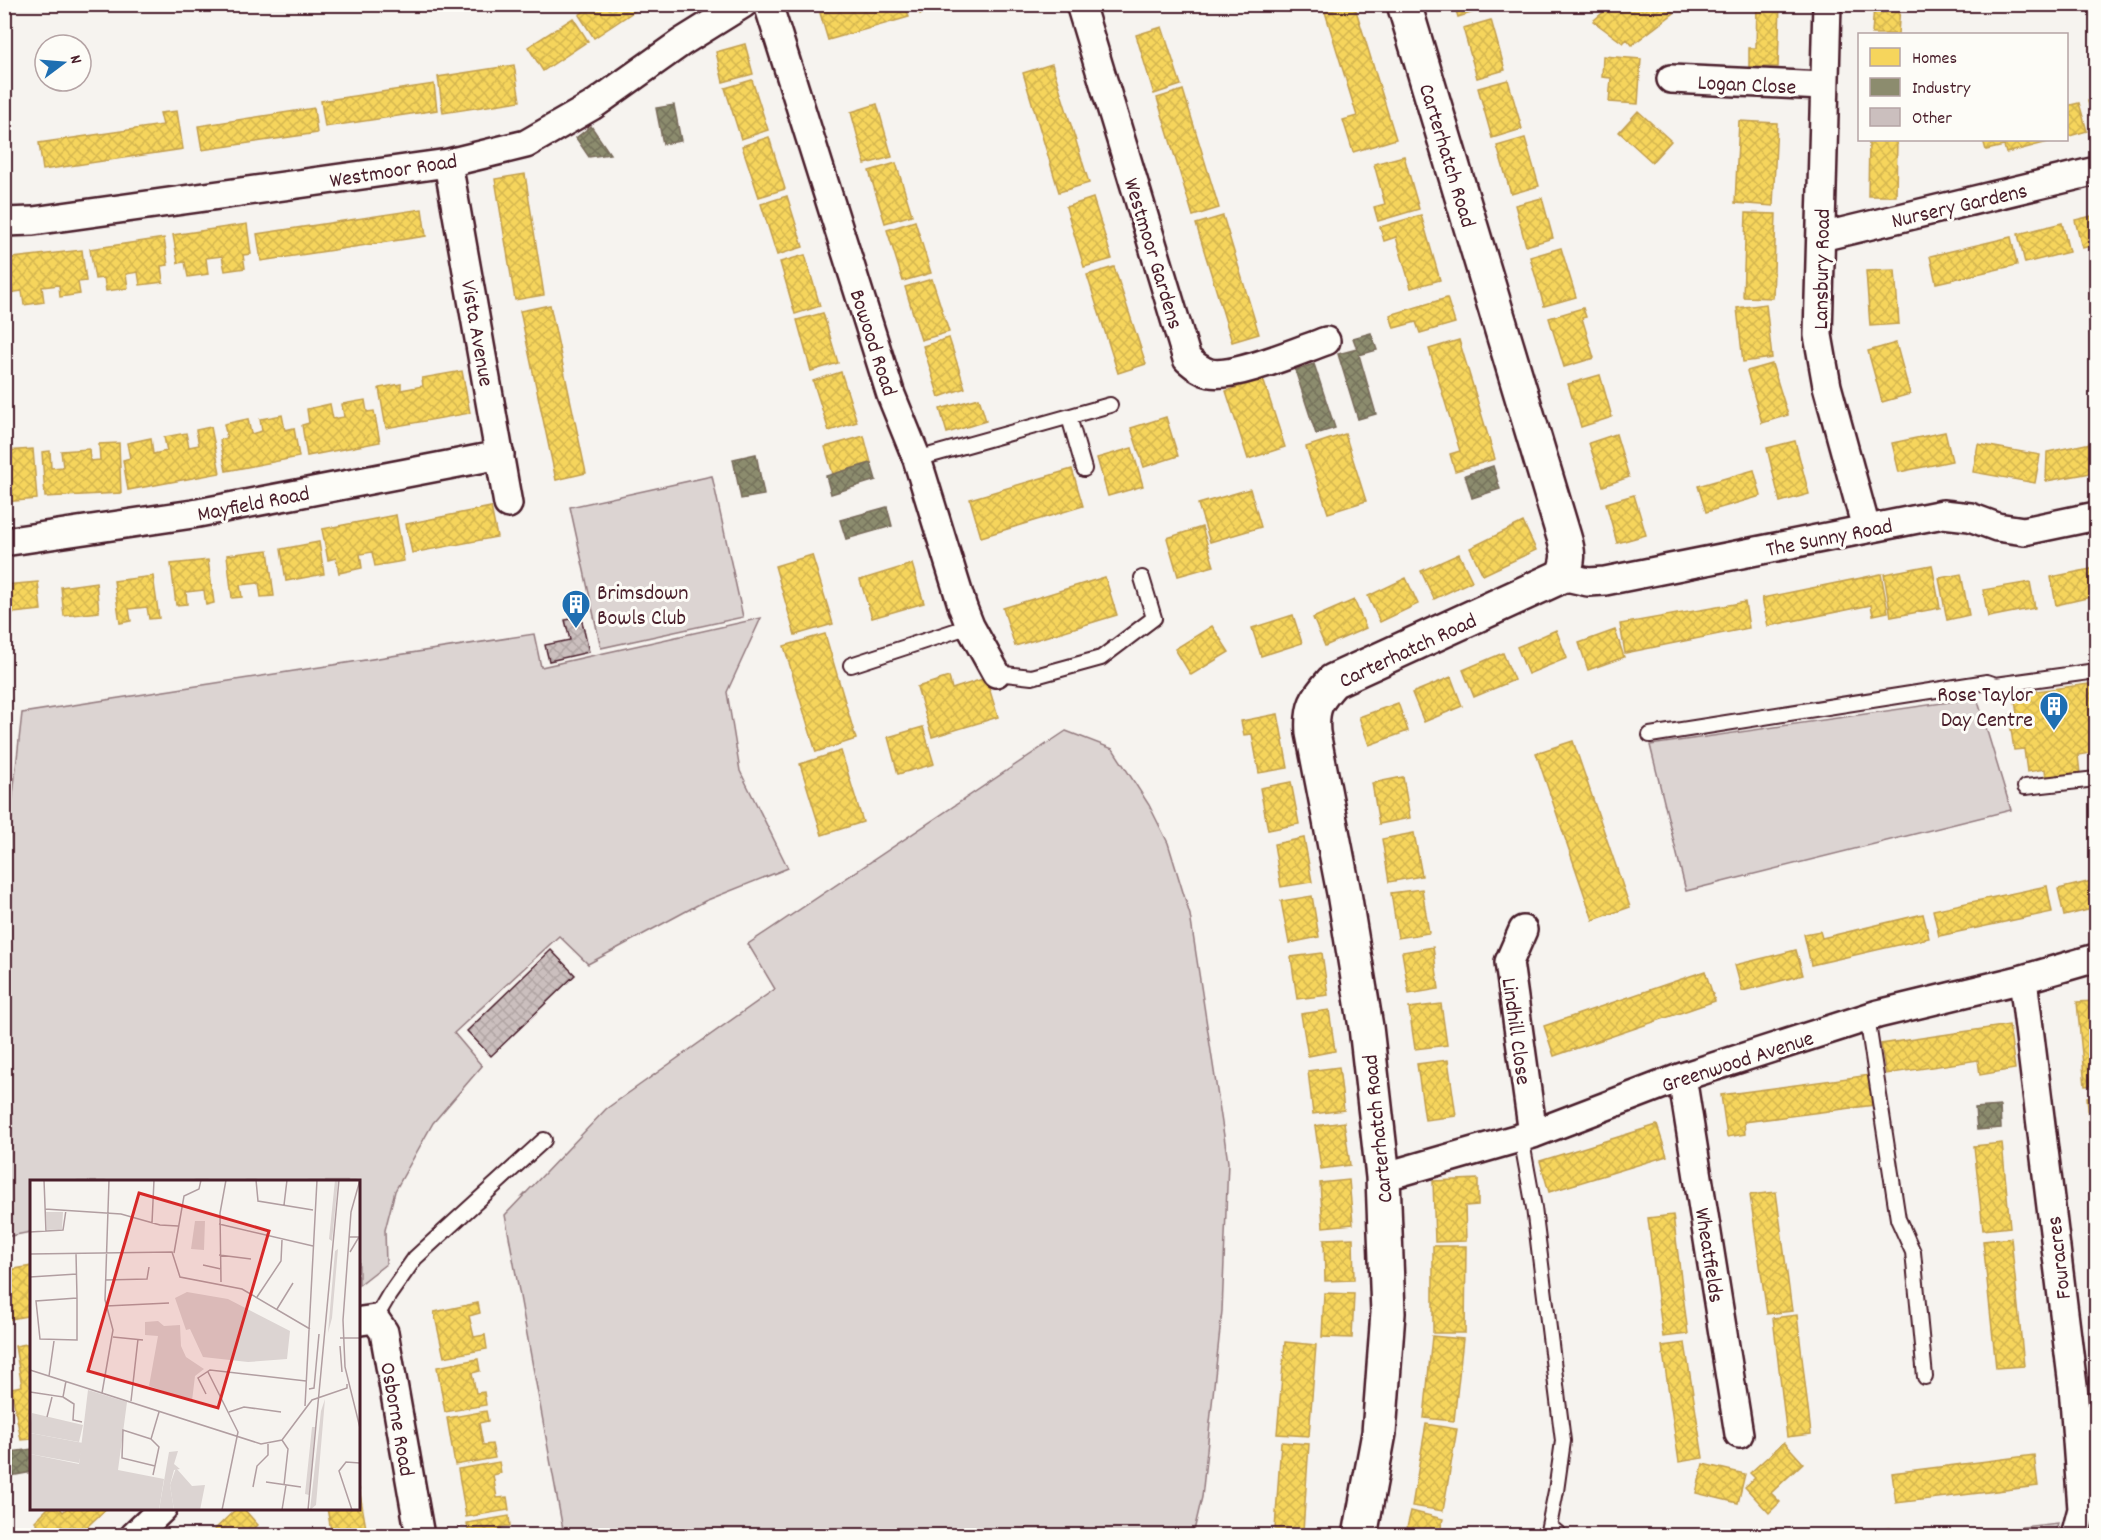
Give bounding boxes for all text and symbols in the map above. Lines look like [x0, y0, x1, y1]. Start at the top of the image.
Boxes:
north arrow [33, 33, 93, 93]
legend [1858, 33, 2068, 141]
text: Homes [1912, 47, 1957, 72]
text: N [63, 53, 87, 67]
street label: Logan Close [1697, 68, 1797, 105]
text: Industry [1912, 77, 1971, 102]
street label: Carterhatch Road [1409, 80, 1482, 232]
text: Other [1912, 107, 1952, 132]
street label: Westmoor Road [328, 147, 460, 198]
street label: Westmoor Gardens [1114, 175, 1189, 333]
street label: Nursery Gardens [1889, 177, 2031, 238]
street label: Lansbury Road [1807, 208, 1840, 330]
street label: Vista Avenue [451, 278, 500, 389]
street label: Bowood Road [840, 286, 903, 400]
street label: Mayfield Road [195, 479, 312, 531]
street label: The Sunny Road [1764, 512, 1896, 567]
place label: Brimsdown Bowls Club [597, 579, 688, 635]
building icon: Brimsdown Bowls Club [560, 588, 592, 630]
street label: Carterhatch Road [1334, 607, 1483, 698]
place label: Rose Taylor Day Centre [1937, 681, 2034, 737]
building icon: Rose Taylor Day Centre [2038, 690, 2070, 732]
street label: Lindhill Close [1492, 976, 1537, 1087]
street label: Greenwood Avenue [1658, 1024, 1818, 1102]
street label: Carterhatch Road [1356, 1053, 1403, 1204]
inset map [30, 1180, 360, 1510]
street label: Wheatfields [1685, 1206, 1730, 1305]
street label: Fouracres [2040, 1214, 2081, 1301]
street label: Osborne Road [370, 1360, 421, 1479]

